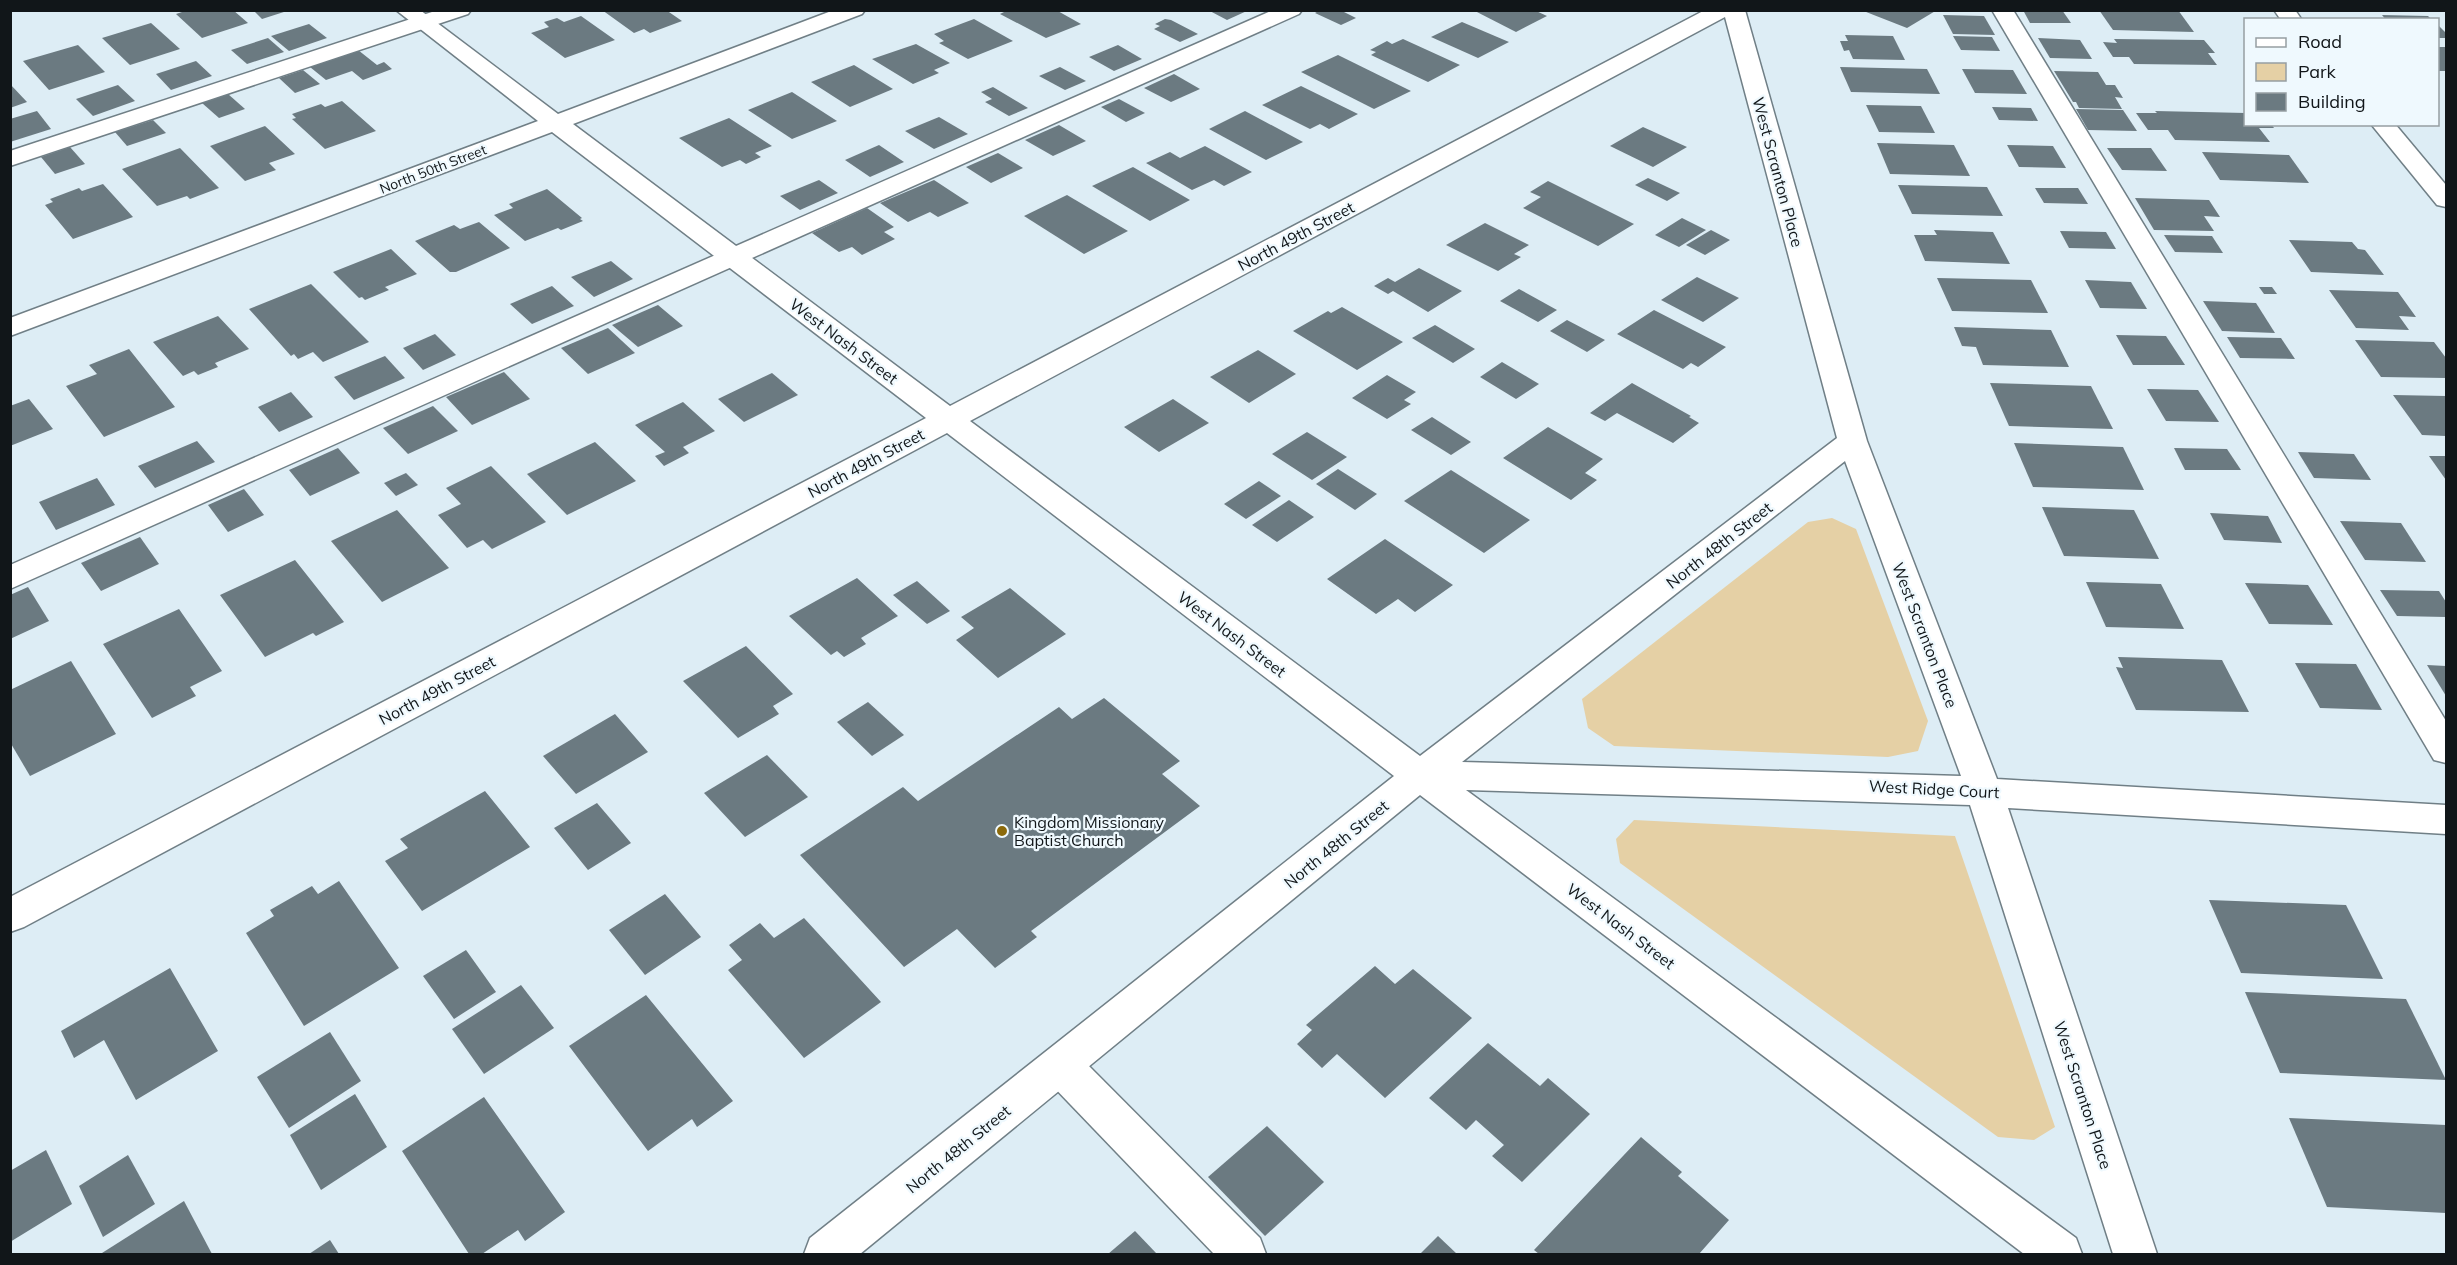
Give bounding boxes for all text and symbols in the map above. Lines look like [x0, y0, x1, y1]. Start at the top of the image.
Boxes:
legend [2244, 18, 2439, 126]
text: Road [2298, 30, 2342, 53]
text: Park [2298, 60, 2337, 83]
text: Building [2298, 90, 2366, 113]
street label: West Scranton Place [1748, 95, 1808, 249]
street label: North 50th Street [377, 140, 489, 198]
street label: North 49th Street [1234, 197, 1358, 275]
street label: West Nash Street [786, 294, 902, 388]
street label: North 49th Street [804, 424, 928, 502]
street label: North 48th Street [1662, 497, 1776, 593]
street label: West Scranton Place [1888, 559, 1962, 711]
street label: West Nash Street [1174, 587, 1290, 681]
street label: North 49th Street [375, 651, 499, 729]
street label: West Ridge Court [1868, 776, 2000, 802]
street label: North 48th Street [1280, 795, 1393, 892]
place label: Kingdom Missionary Baptist Church [1014, 812, 1165, 850]
marker: Kingdom Missionary Baptist Church [995, 824, 1009, 838]
street label: West Nash Street [1563, 879, 1679, 973]
street label: West Scranton Place [2050, 1019, 2116, 1171]
street label: North 48th Street [902, 1100, 1015, 1197]

